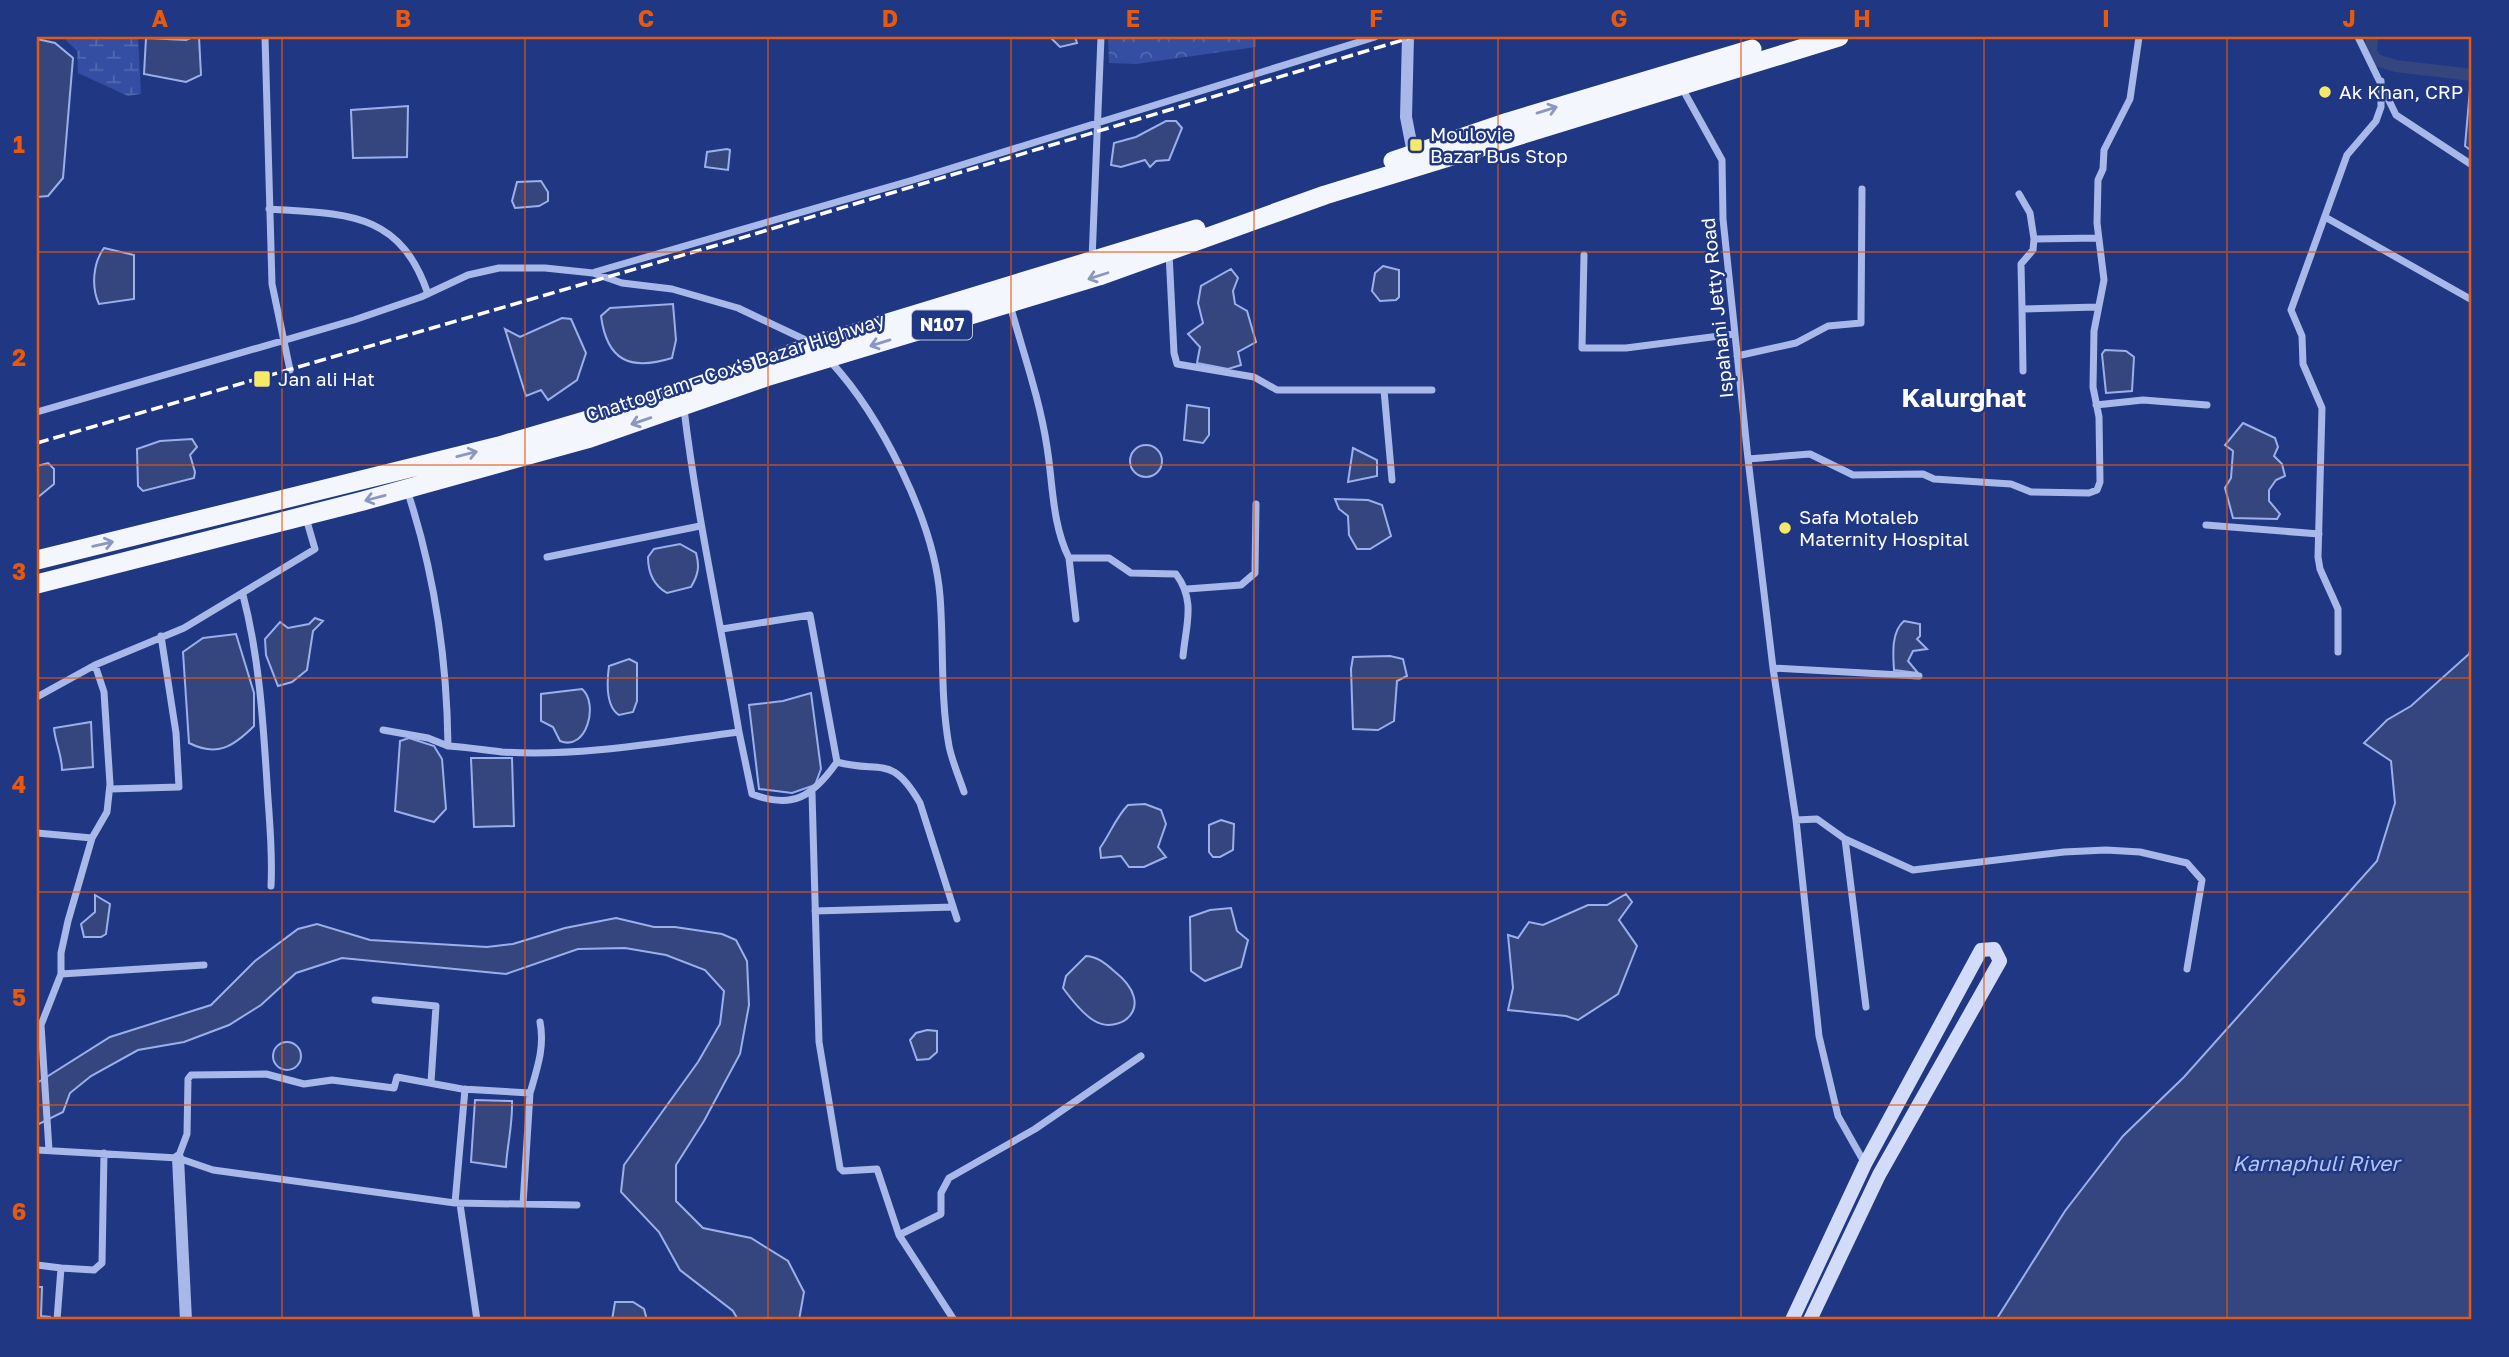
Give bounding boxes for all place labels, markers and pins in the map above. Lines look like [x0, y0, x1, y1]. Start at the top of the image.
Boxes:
place label: Ak Khan, CRP [2339, 80, 2463, 103]
marker: Ak Khan, CRP [2317, 84, 2333, 100]
place label: Moulovie Bazar Bus Stop [1430, 122, 1568, 167]
marker: Moulovie Bazar Bus Stop [1408, 137, 1424, 153]
place label: Jan ali Hat [278, 367, 375, 390]
marker: Jan ali Hat [252, 369, 272, 389]
place label: Safa Motaleb Maternity Hospital [1799, 505, 1969, 550]
marker: Safa Motaleb Maternity Hospital [1777, 520, 1793, 536]

